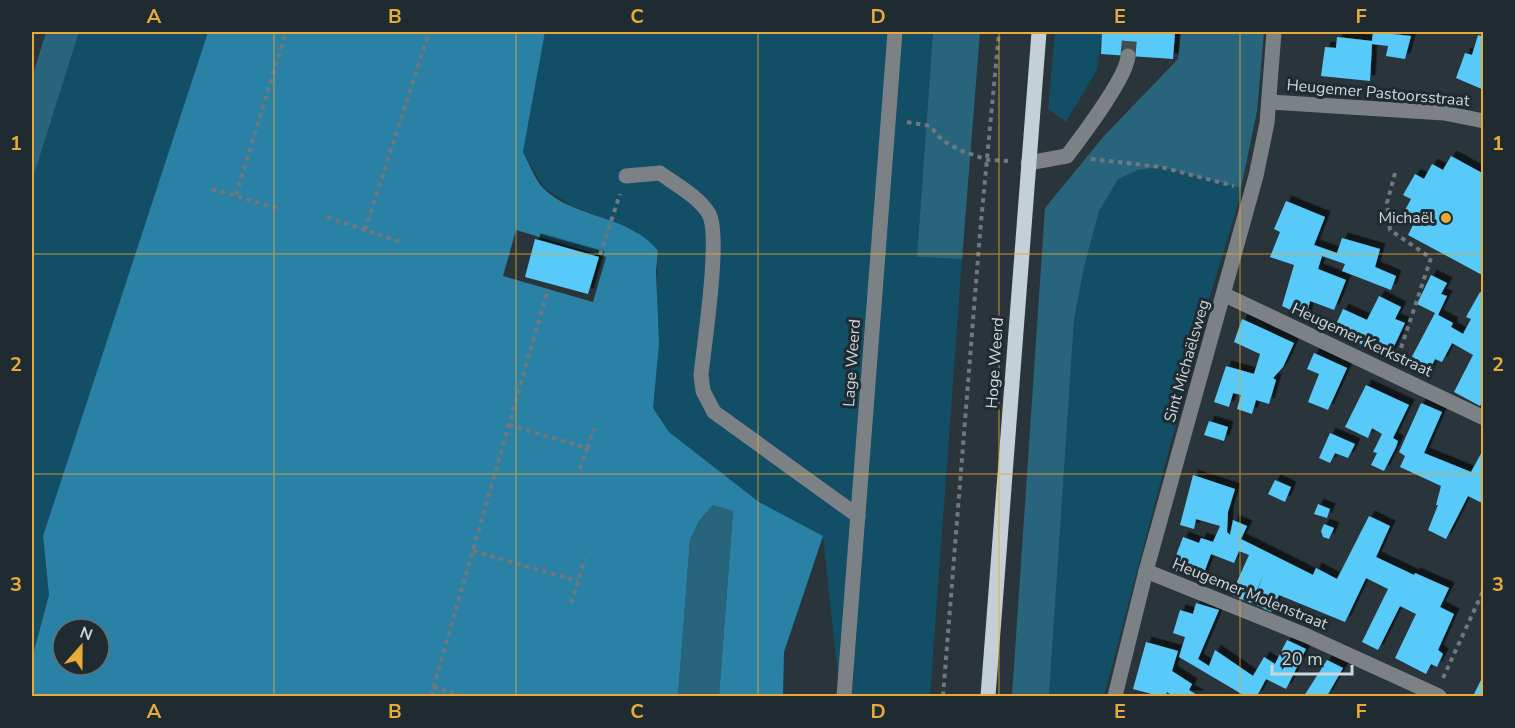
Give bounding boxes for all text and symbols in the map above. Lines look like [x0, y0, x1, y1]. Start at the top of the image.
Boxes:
text: A [147, 3, 162, 30]
text: B [388, 3, 402, 30]
text: C [630, 3, 644, 30]
text: D [870, 3, 886, 30]
text: E [1114, 3, 1126, 30]
text: F [1355, 3, 1367, 30]
street label: Heugemer Pastoorsstraat [1286, 74, 1471, 112]
text: 1 [10, 130, 22, 157]
text: 1 [1492, 130, 1504, 157]
place label: Michaël [1378, 207, 1434, 229]
marker: Michaël [1439, 211, 1453, 225]
street label: Sint Michaëlsweg [1159, 297, 1215, 425]
street label: Heugemer Kerkstraat [1288, 298, 1436, 382]
street label: Hoge Weerd [981, 316, 1009, 410]
street label: Lage Weerd [838, 318, 866, 408]
text: 2 [10, 351, 22, 378]
text: 2 [1492, 351, 1504, 378]
street label: Heugemer Molenstraat [1169, 553, 1331, 635]
text: 3 [10, 571, 22, 598]
text: 3 [1492, 571, 1504, 598]
north arrow [51, 617, 111, 677]
text: N [76, 622, 96, 646]
scale bar [1272, 638, 1352, 676]
text: 20 m [1281, 647, 1323, 671]
text: A [147, 698, 162, 725]
text: B [388, 698, 402, 725]
text: C [630, 698, 644, 725]
text: D [870, 698, 886, 725]
text: E [1114, 698, 1126, 725]
text: F [1355, 698, 1367, 725]

